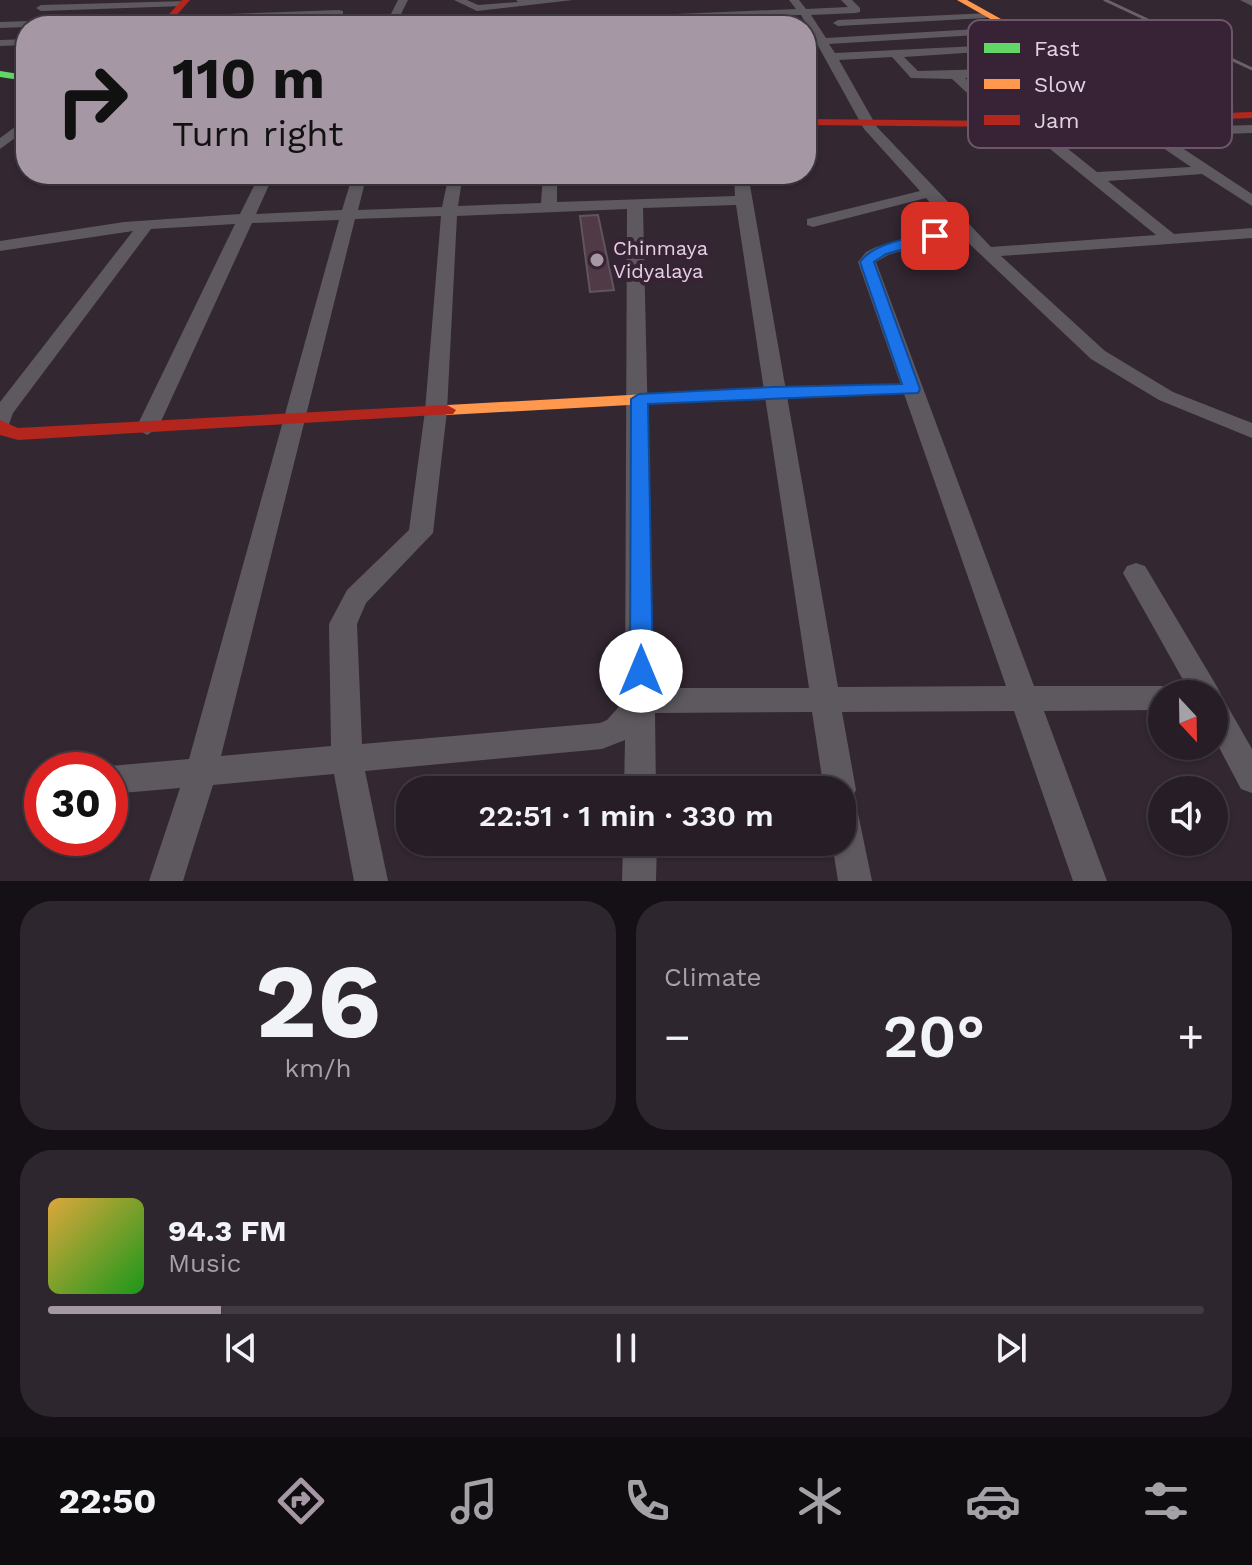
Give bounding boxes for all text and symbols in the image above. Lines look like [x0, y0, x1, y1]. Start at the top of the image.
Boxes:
legend [968, 20, 1232, 148]
text: Fast [1034, 36, 1080, 61]
text: 110 m [172, 46, 325, 112]
icon: right [40, 48, 144, 152]
text: Slow [1034, 72, 1086, 97]
text: Jam [1034, 108, 1079, 133]
text: Turn right [172, 113, 343, 155]
pin [901, 202, 969, 270]
icon: arrive [913, 214, 957, 258]
place label: Chinmaya Vidyalaya [613, 236, 708, 283]
marker: Chinmaya Vidyalaya [588, 251, 606, 269]
position arrow [599, 629, 683, 713]
north arrow [1148, 680, 1228, 760]
map controls [1148, 680, 1228, 856]
speed limit sign: 30 [24, 752, 128, 856]
button: sound [1148, 776, 1228, 856]
text: 22:51 · 1 min · 330 m [478, 798, 774, 833]
text: 26 [255, 940, 381, 1062]
text: Climate [664, 962, 762, 992]
text: 20° [883, 1001, 985, 1072]
text: − [664, 1011, 691, 1063]
text: + [1177, 1011, 1204, 1063]
text: km/h [285, 1053, 351, 1083]
text: 94.3 FM [168, 1213, 286, 1248]
text: Music [168, 1248, 241, 1278]
icon: previous [219, 1326, 263, 1370]
icon: pause [604, 1326, 648, 1370]
icon: next [989, 1326, 1033, 1370]
icon: directions [273, 1473, 329, 1529]
icon: music [446, 1473, 502, 1529]
icon: phone [619, 1473, 675, 1529]
icon: climate [792, 1473, 848, 1529]
icon: car [965, 1473, 1021, 1529]
icon: filters [1138, 1473, 1194, 1529]
text: 22:50 [58, 1480, 156, 1522]

